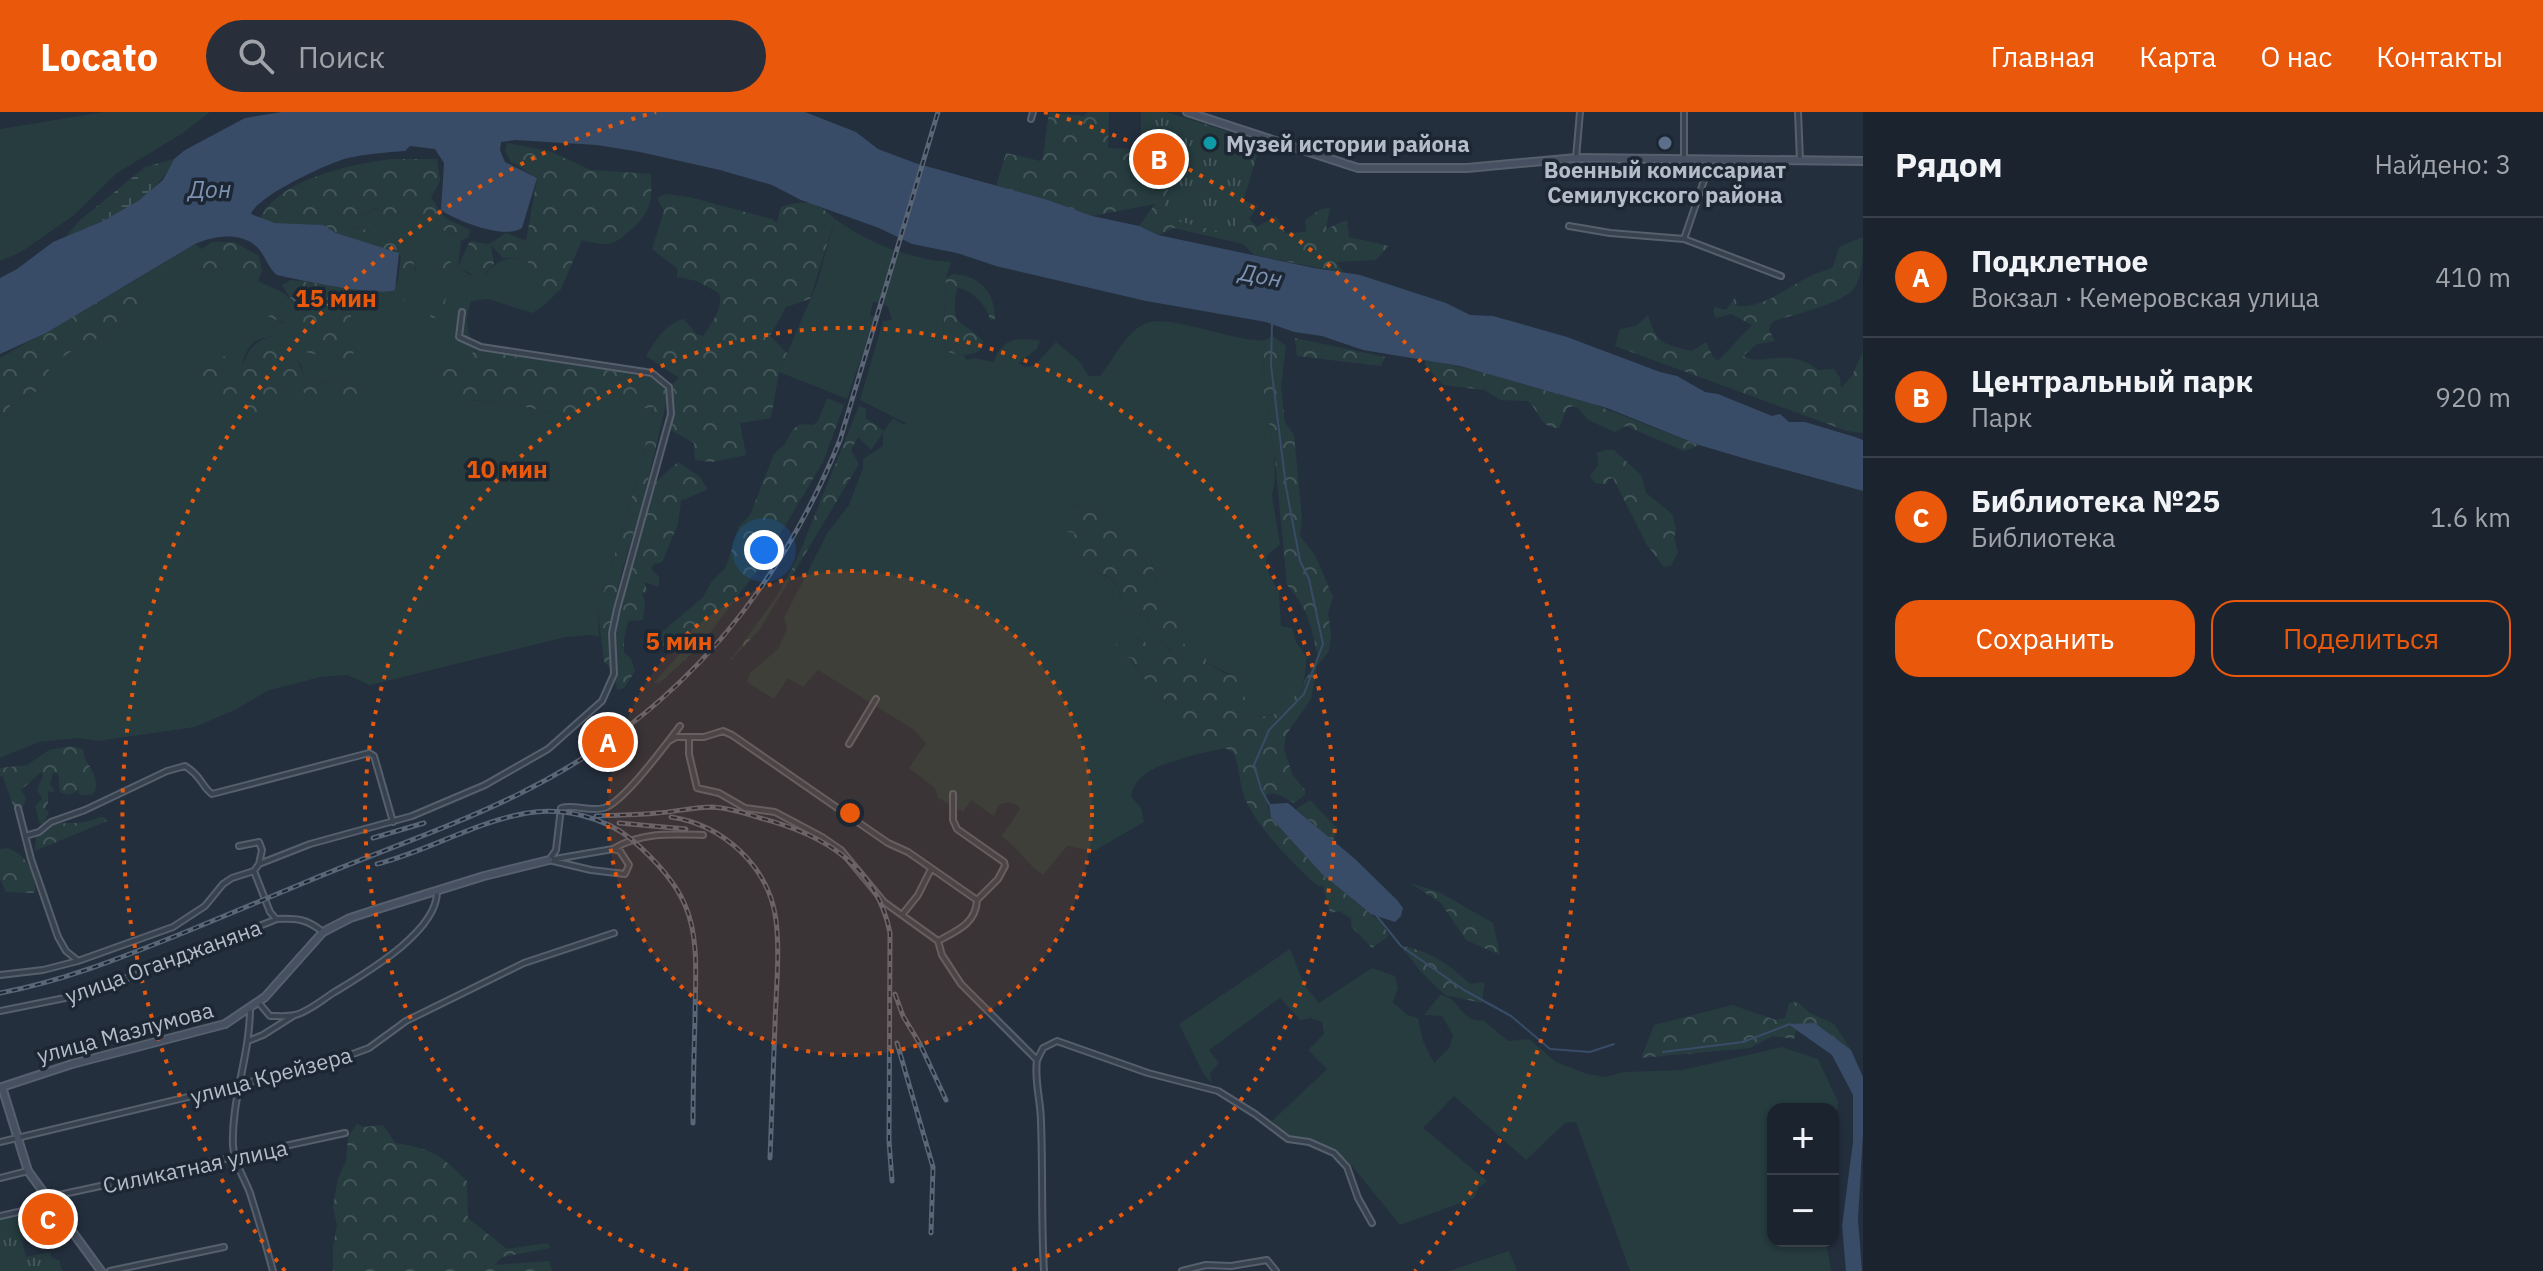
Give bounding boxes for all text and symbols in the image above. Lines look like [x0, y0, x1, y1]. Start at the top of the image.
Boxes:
search box [206, 20, 766, 92]
text: Locato [40, 32, 158, 81]
icon: search [234, 34, 278, 78]
text: Поиск [298, 37, 385, 76]
text: Главная [1991, 38, 2095, 75]
text: Карта [2139, 38, 2216, 75]
text: О нас [2260, 38, 2332, 75]
text: Контакты [2376, 38, 2503, 75]
pin: B [1133, 129, 1185, 189]
place label: Музей истории района [1226, 129, 1470, 158]
marker: Музей истории района [1201, 134, 1219, 152]
marker: Военный комиссариат Семилукского района [1656, 134, 1674, 152]
text: Рядом [1895, 142, 2003, 186]
text: Найдено: 3 [2374, 147, 2511, 181]
place label: Военный комиссариат Семилукского района [1544, 155, 1786, 209]
water label: Дон [186, 173, 232, 205]
text: Подклетное [1971, 241, 2148, 280]
water label: Дон [1235, 255, 1285, 295]
text: A [1912, 260, 1930, 294]
text: 410 m [2435, 260, 2511, 294]
text: Вокзал · Кемеровская улица [1971, 280, 2320, 314]
text: 15 мин [295, 282, 377, 314]
text: Центральный парк [1971, 361, 2253, 400]
text: B [1912, 380, 1930, 414]
text: 920 m [2435, 380, 2511, 414]
text: Парк [1971, 400, 2032, 434]
text: 10 мин [466, 453, 548, 485]
text: Библиотека №25 [1971, 481, 2220, 520]
text: C [1913, 500, 1929, 534]
text: 1.6 km [2430, 500, 2511, 534]
text: Библиотека [1971, 520, 2116, 554]
your location [744, 530, 784, 570]
button: Сохранить [1895, 600, 2195, 677]
button: Поделиться [2211, 600, 2511, 677]
text: 5 мин [646, 625, 712, 657]
pin: A [582, 712, 634, 772]
centre of rings [836, 799, 864, 827]
street label: улица Оганджаняна [61, 912, 265, 1010]
street label: улица Мазлумова [34, 994, 217, 1070]
street label: улица Крейзера [187, 1039, 355, 1111]
map controls [1767, 1103, 1839, 1247]
button: + [1767, 1103, 1839, 1175]
street label: Силикатная улица [100, 1132, 290, 1200]
button: − [1767, 1175, 1839, 1247]
pin: C [22, 1189, 74, 1249]

